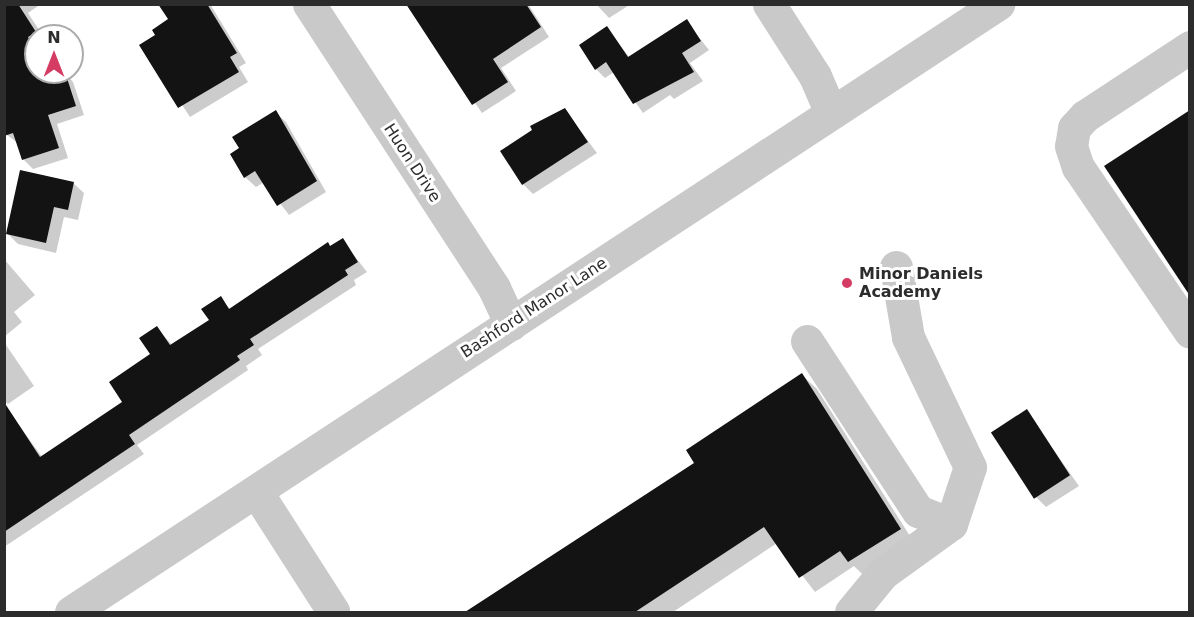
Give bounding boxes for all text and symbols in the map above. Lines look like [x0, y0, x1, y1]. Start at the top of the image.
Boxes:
north arrow [24, 24, 84, 84]
text: N [47, 28, 61, 47]
street label: Huon Drive [379, 120, 445, 206]
street label: Bashford Manor Lane [457, 254, 611, 362]
place label: Minor Daniels Academy [859, 264, 983, 302]
marker: Minor Daniels Academy [840, 276, 854, 290]

